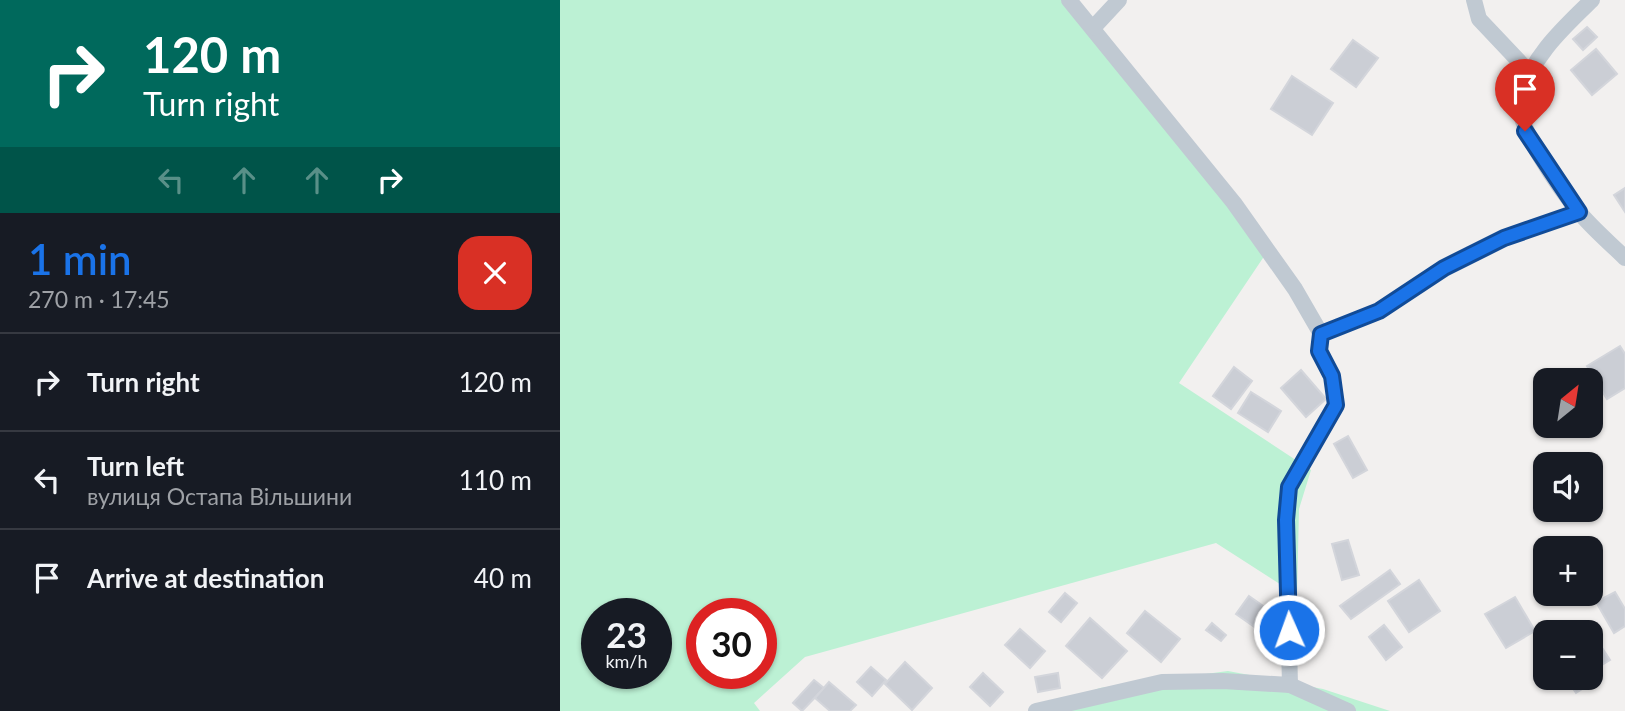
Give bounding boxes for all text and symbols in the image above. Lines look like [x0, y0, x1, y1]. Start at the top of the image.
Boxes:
text: 120 m [143, 25, 281, 83]
icon: right [28, 28, 119, 119]
pin [1495, 59, 1555, 131]
icon: arrive [1506, 70, 1544, 108]
text: Turn right [143, 84, 279, 123]
icon: left [152, 161, 190, 199]
icon: ahead [225, 161, 263, 199]
icon: ahead [298, 161, 336, 199]
icon: right [371, 161, 409, 199]
text: 1 min [28, 234, 132, 284]
button: close [458, 236, 532, 310]
text: 270 m · 17:45 [28, 285, 170, 313]
icon: right [28, 363, 66, 401]
text: Turn right [87, 366, 200, 398]
text: 120 m [459, 366, 532, 398]
north arrow [1533, 368, 1603, 438]
map controls [1533, 368, 1603, 690]
text: Turn left [87, 450, 184, 482]
button: sound [1533, 452, 1603, 522]
icon: left [28, 461, 66, 499]
text: 110 m [459, 464, 532, 496]
text: вулиця Остапа Вільшини [87, 482, 352, 510]
button: + [1533, 536, 1603, 606]
icon: arrive [28, 559, 66, 597]
text: Arrive at destination [87, 562, 324, 594]
text: 40 m [474, 562, 532, 594]
position arrow [1252, 593, 1326, 667]
speed limit sign: 30 [686, 598, 777, 689]
text: 23 [606, 613, 647, 655]
button: − [1533, 620, 1603, 690]
text: km/h [605, 650, 648, 672]

